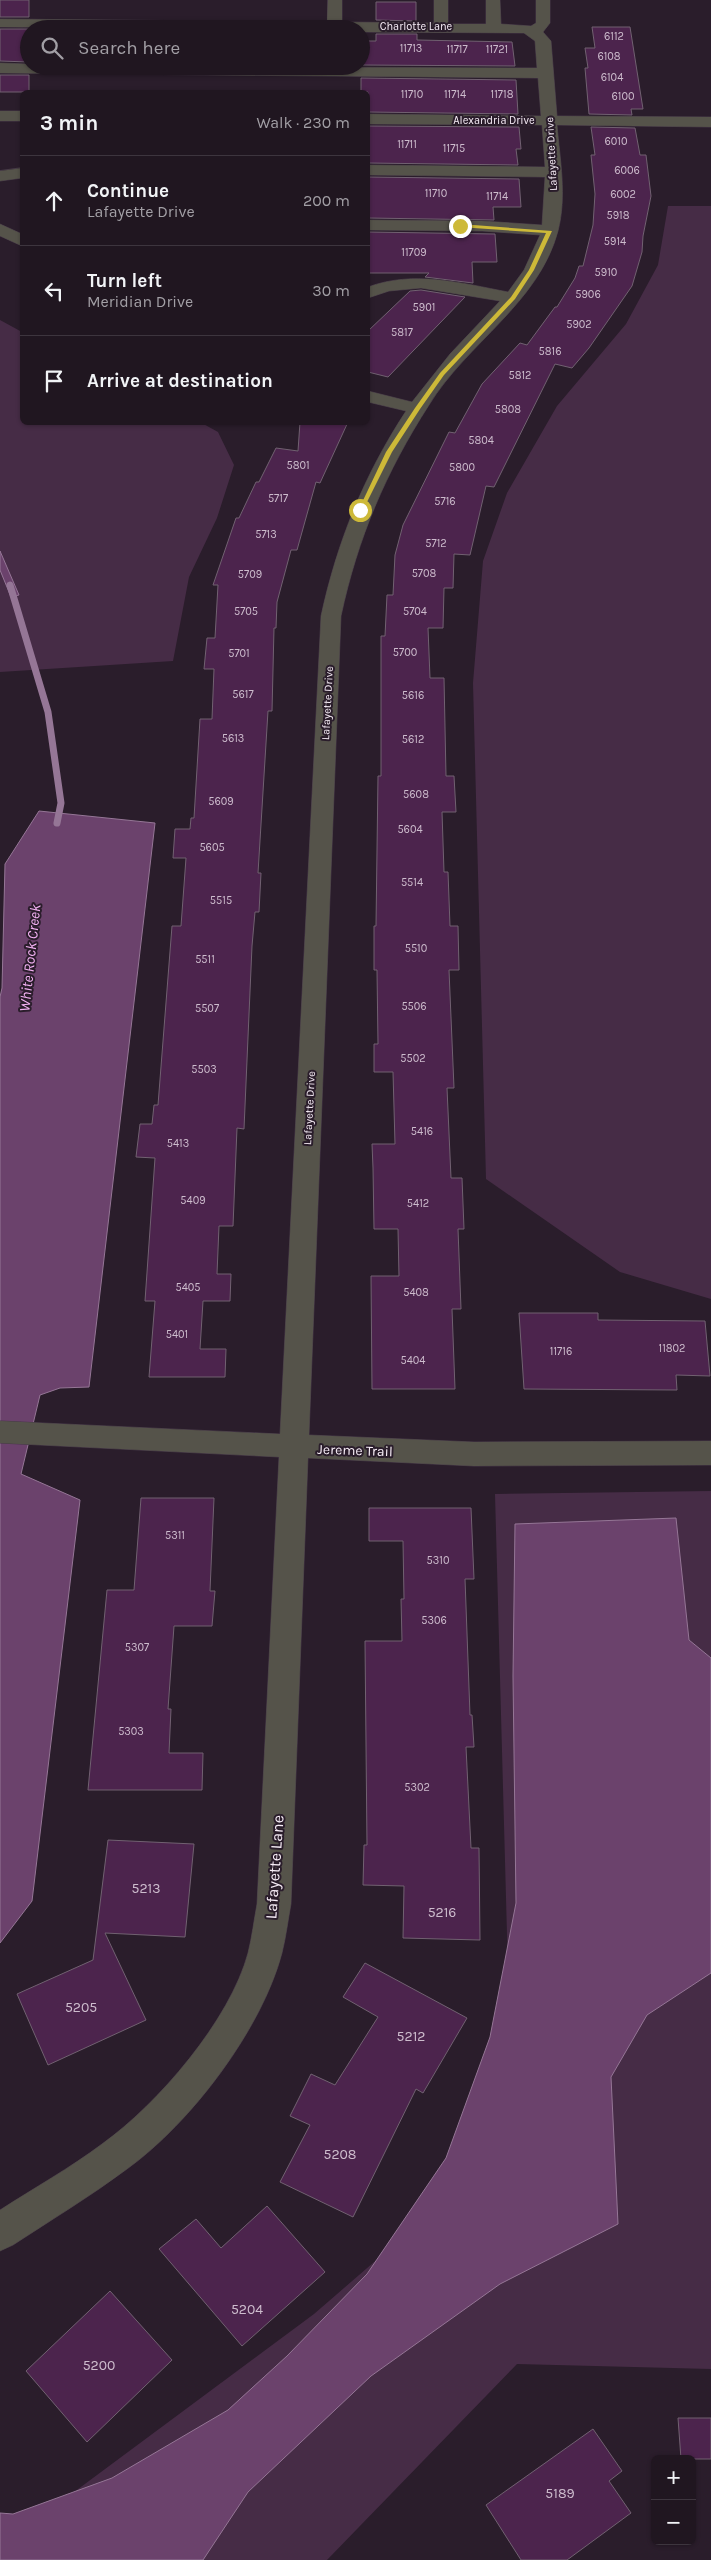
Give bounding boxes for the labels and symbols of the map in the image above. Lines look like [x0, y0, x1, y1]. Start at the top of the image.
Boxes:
street label: Charlotte Lane [380, 20, 453, 33]
house number: 6112 [604, 30, 624, 43]
house number: 11713 [400, 42, 422, 55]
house number: 11717 [446, 43, 468, 56]
house number: 11721 [486, 43, 508, 56]
house number: 6108 [597, 50, 621, 63]
house number: 6104 [601, 71, 623, 84]
house number: 11710 [401, 88, 423, 101]
house number: 11714 [444, 88, 466, 101]
house number: 11718 [491, 88, 514, 101]
house number: 6100 [612, 90, 635, 103]
street label: Alexandria Drive [453, 114, 535, 127]
street label: Lafayette Drive [543, 116, 560, 191]
house number: 6010 [605, 135, 628, 148]
house number: 11711 [397, 138, 417, 151]
house number: 11715 [443, 142, 465, 155]
house number: 6006 [614, 164, 640, 177]
house number: 11710 [425, 187, 447, 200]
house number: 6002 [610, 188, 636, 201]
house number: 11714 [486, 190, 508, 203]
house number: 5918 [607, 209, 630, 222]
route end [449, 215, 472, 238]
house number: 5914 [604, 235, 626, 248]
house number: 11709 [401, 246, 427, 259]
house number: 5910 [595, 266, 617, 279]
house number: 5906 [575, 288, 601, 301]
house number: 5901 [413, 301, 435, 314]
house number: 5902 [566, 318, 592, 331]
house number: 5817 [391, 326, 413, 339]
house number: 5816 [539, 345, 561, 358]
house number: 5812 [509, 369, 531, 382]
house number: 5808 [495, 403, 521, 416]
house number: 5804 [468, 434, 494, 447]
house number: 5801 [286, 459, 310, 472]
house number: 5800 [449, 461, 475, 474]
house number: 5717 [268, 492, 288, 505]
house number: 5716 [434, 495, 456, 508]
route start [349, 499, 372, 522]
house number: 5713 [255, 528, 277, 541]
house number: 5712 [425, 537, 447, 550]
house number: 5708 [412, 567, 437, 580]
house number: 5709 [238, 568, 262, 581]
house number: 5705 [234, 605, 258, 618]
house number: 5704 [403, 605, 427, 618]
house number: 5700 [393, 646, 417, 659]
house number: 5701 [228, 647, 250, 660]
street label: Lafayette Drive [319, 665, 336, 740]
house number: 5617 [232, 688, 254, 701]
house number: 5616 [402, 689, 424, 702]
house number: 5613 [222, 732, 244, 745]
house number: 5612 [402, 733, 424, 746]
house number: 5608 [403, 788, 429, 801]
house number: 5609 [208, 795, 234, 808]
house number: 5604 [397, 823, 423, 836]
house number: 5605 [199, 841, 225, 854]
house number: 5514 [401, 876, 423, 889]
house number: 5515 [210, 894, 232, 907]
water label: White Rock Creek [15, 903, 45, 1013]
house number: 5510 [405, 942, 427, 955]
house number: 5511 [195, 953, 215, 966]
house number: 5506 [401, 1000, 427, 1013]
house number: 5507 [195, 1002, 219, 1015]
house number: 5502 [400, 1052, 426, 1065]
house number: 5503 [191, 1063, 217, 1076]
street label: Lafayette Drive [301, 1070, 318, 1145]
house number: 5416 [411, 1125, 433, 1138]
house number: 5413 [167, 1137, 189, 1150]
house number: 5409 [180, 1194, 206, 1207]
house number: 5412 [407, 1197, 429, 1210]
house number: 5405 [175, 1281, 201, 1294]
house number: 5408 [403, 1286, 429, 1299]
house number: 5401 [166, 1328, 188, 1341]
house number: 11802 [659, 1342, 685, 1355]
house number: 11716 [550, 1345, 572, 1358]
house number: 5404 [400, 1354, 426, 1367]
street label: Jereme Trail [317, 1441, 393, 1460]
house number: 5311 [165, 1529, 185, 1542]
house number: 5310 [427, 1554, 449, 1567]
house number: 5306 [421, 1614, 447, 1627]
house number: 5307 [125, 1641, 149, 1654]
house number: 5303 [118, 1725, 144, 1738]
house number: 5302 [404, 1781, 430, 1794]
street label: Lafayette Lane [261, 1814, 288, 1920]
house number: 5213 [132, 1880, 160, 1897]
house number: 5216 [428, 1904, 456, 1921]
house number: 5205 [65, 1999, 97, 2016]
house number: 5212 [397, 2028, 425, 2045]
house number: 5208 [324, 2146, 356, 2163]
house number: 5204 [231, 2301, 263, 2318]
house number: 5200 [83, 2357, 115, 2374]
house number: 5189 [545, 2485, 575, 2502]

